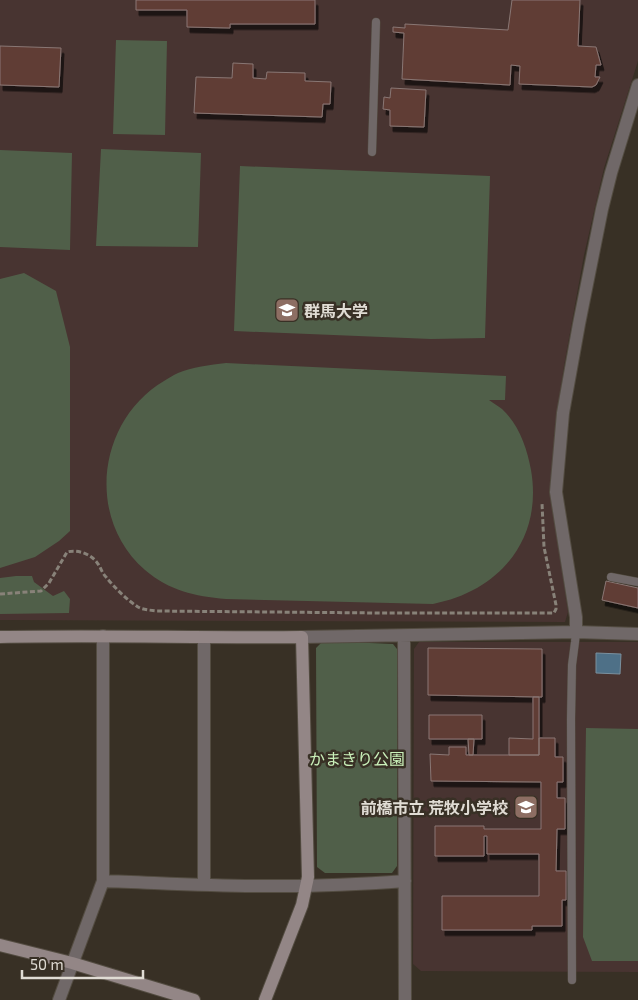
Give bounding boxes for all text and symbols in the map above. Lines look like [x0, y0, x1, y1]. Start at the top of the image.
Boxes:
school or university icon: 群馬大学 [274, 297, 300, 323]
place label: 群馬大学 [304, 301, 368, 320]
park label: かまきり公園 [309, 749, 405, 768]
school or university icon: 前橋市立 荒牧小学校 [513, 794, 539, 820]
place label: 前橋市立 荒牧小学校 [361, 798, 508, 817]
scale bar [22, 948, 144, 980]
text: 50 m [30, 955, 64, 973]

